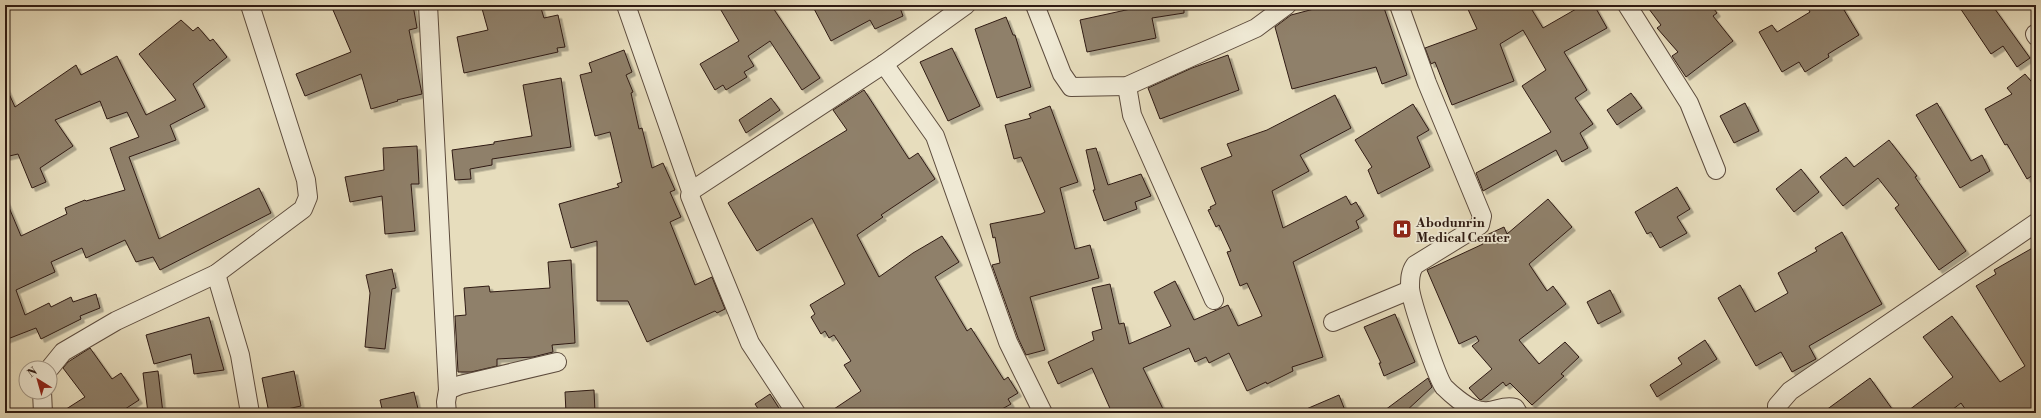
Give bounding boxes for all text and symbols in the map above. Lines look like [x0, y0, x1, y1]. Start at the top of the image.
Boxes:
place label: Abodunrin Medical Center [1415, 215, 1510, 246]
hospital icon: Abodunrin Medical Center [1391, 218, 1413, 240]
north arrow [18, 360, 58, 400]
text: N [25, 364, 41, 381]

